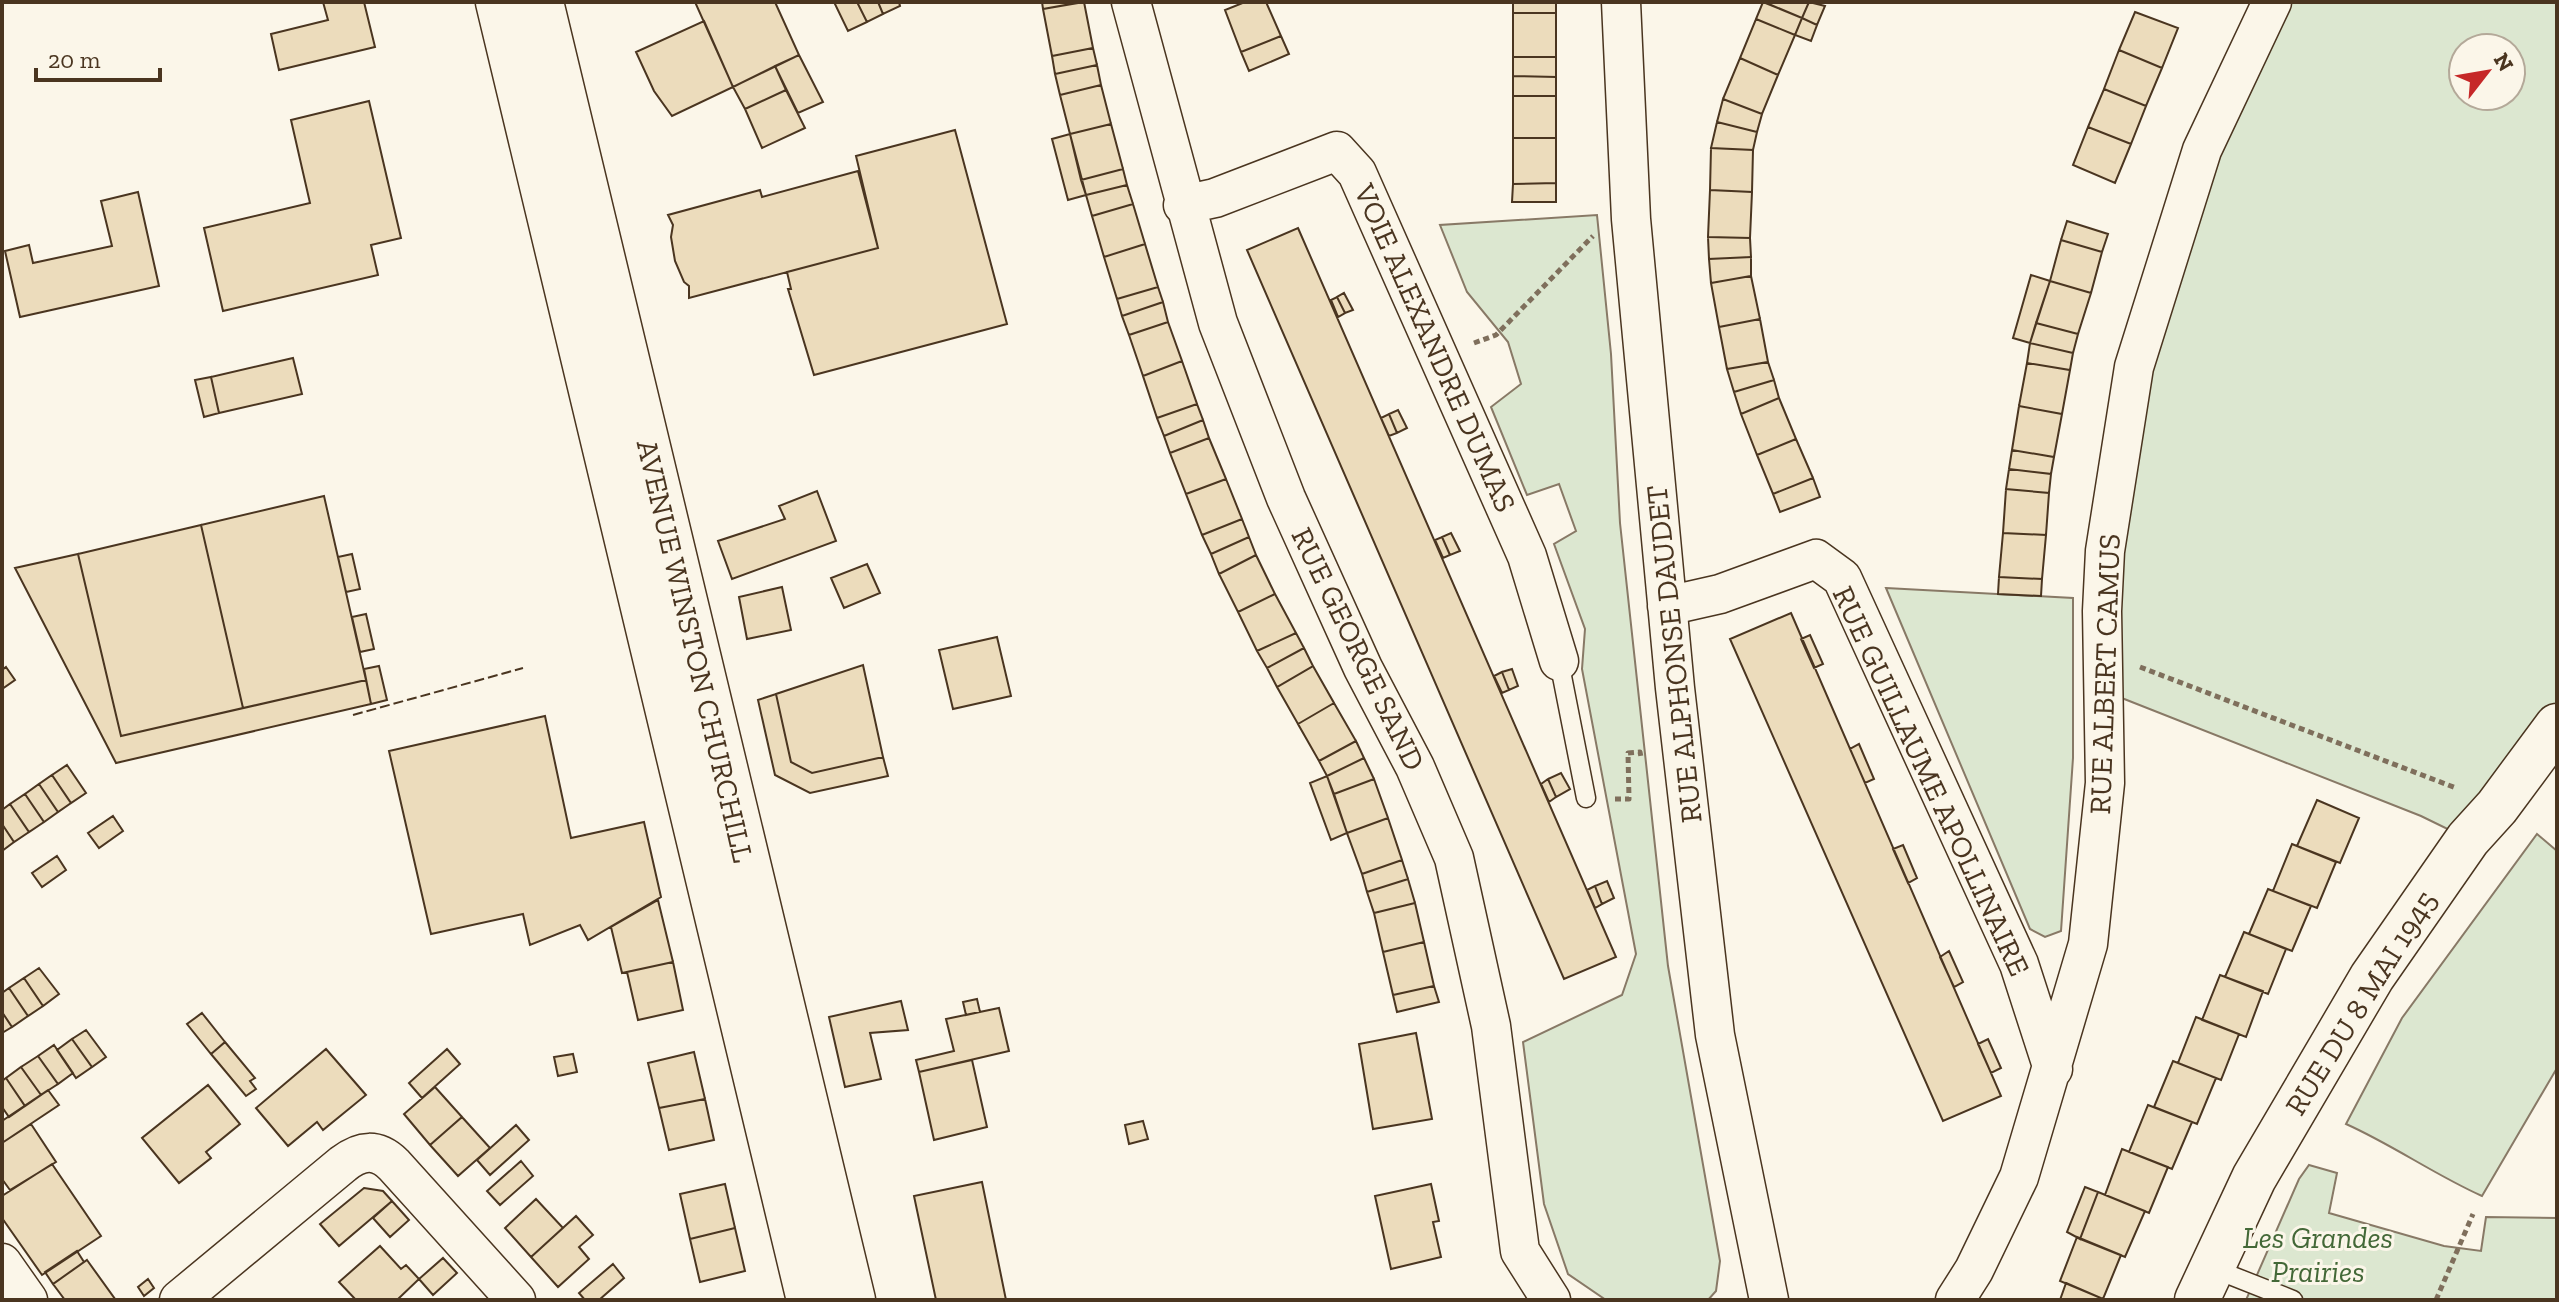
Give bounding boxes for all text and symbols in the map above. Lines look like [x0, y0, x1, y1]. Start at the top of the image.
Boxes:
scale bar [36, 32, 160, 82]
north arrow [2447, 32, 2527, 112]
text: 20 m [48, 45, 101, 74]
text: N [2488, 48, 2520, 76]
street label: VOIE ALEXANDRE DUMAS [1346, 177, 1524, 518]
street label: AVENUE WINSTON CHURCHILL [629, 436, 761, 866]
street label: RUE ALPHONSE DAUDET [1638, 483, 1710, 825]
street label: RUE GEORGE SAND [1284, 522, 1432, 776]
street label: RUE ALBERT CAMUS [2082, 533, 2128, 815]
street label: RUE GUILLAUME APOLLINAIRE [1825, 580, 2037, 982]
street label: RUE DU 8 MAI 1945 [2277, 884, 2445, 1122]
park label: Les Grandes Prairies [2243, 1220, 2393, 1290]

